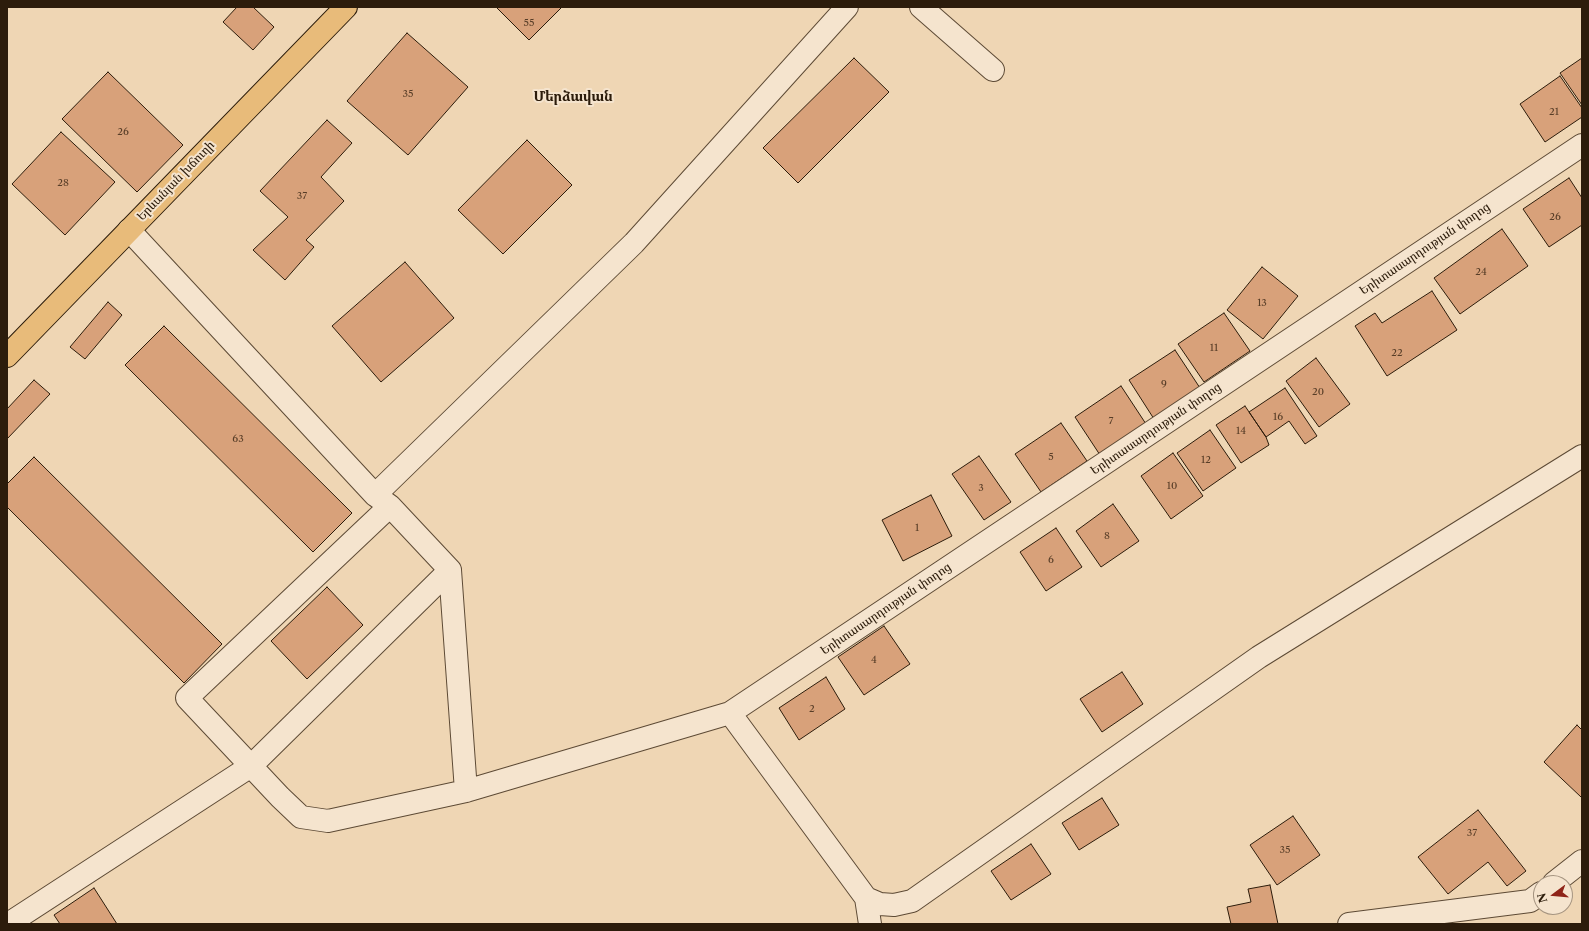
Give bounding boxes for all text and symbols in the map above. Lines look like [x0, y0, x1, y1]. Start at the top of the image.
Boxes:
house number: 55 [524, 17, 534, 29]
house number: 35 [403, 88, 413, 100]
district label: Մերձավան [533, 89, 613, 105]
house number: 21 [1549, 106, 1559, 118]
house number: 26 [117, 126, 129, 138]
street label: Երևանյան խճուղի [134, 138, 218, 224]
house number: 28 [57, 177, 69, 189]
house number: 37 [297, 190, 307, 202]
street label: Երիտասարդության փողոց [1357, 200, 1493, 298]
house number: 26 [1549, 211, 1561, 223]
house number: 24 [1475, 266, 1487, 278]
house number: 13 [1257, 297, 1267, 309]
house number: 11 [1210, 342, 1218, 354]
house number: 22 [1391, 347, 1403, 359]
house number: 9 [1161, 378, 1167, 390]
street label: Երիտասարդության փողոց [1088, 380, 1224, 478]
house number: 20 [1312, 386, 1324, 398]
house number: 16 [1273, 411, 1283, 423]
house number: 7 [1109, 415, 1113, 427]
house number: 14 [1236, 425, 1246, 437]
house number: 63 [232, 433, 244, 445]
house number: 5 [1048, 451, 1054, 463]
house number: 12 [1201, 454, 1211, 466]
house number: 10 [1167, 480, 1177, 492]
house number: 3 [978, 482, 984, 494]
house number: 1 [915, 522, 919, 534]
house number: 8 [1104, 530, 1110, 542]
house number: 6 [1048, 554, 1054, 566]
street label: Երիտասարդության փողոց [818, 560, 954, 658]
house number: 4 [871, 654, 877, 666]
house number: 2 [809, 703, 815, 715]
house number: 37 [1467, 827, 1477, 839]
house number: 35 [1280, 844, 1290, 856]
north arrow [1533, 875, 1573, 915]
text: N [1534, 892, 1550, 905]

